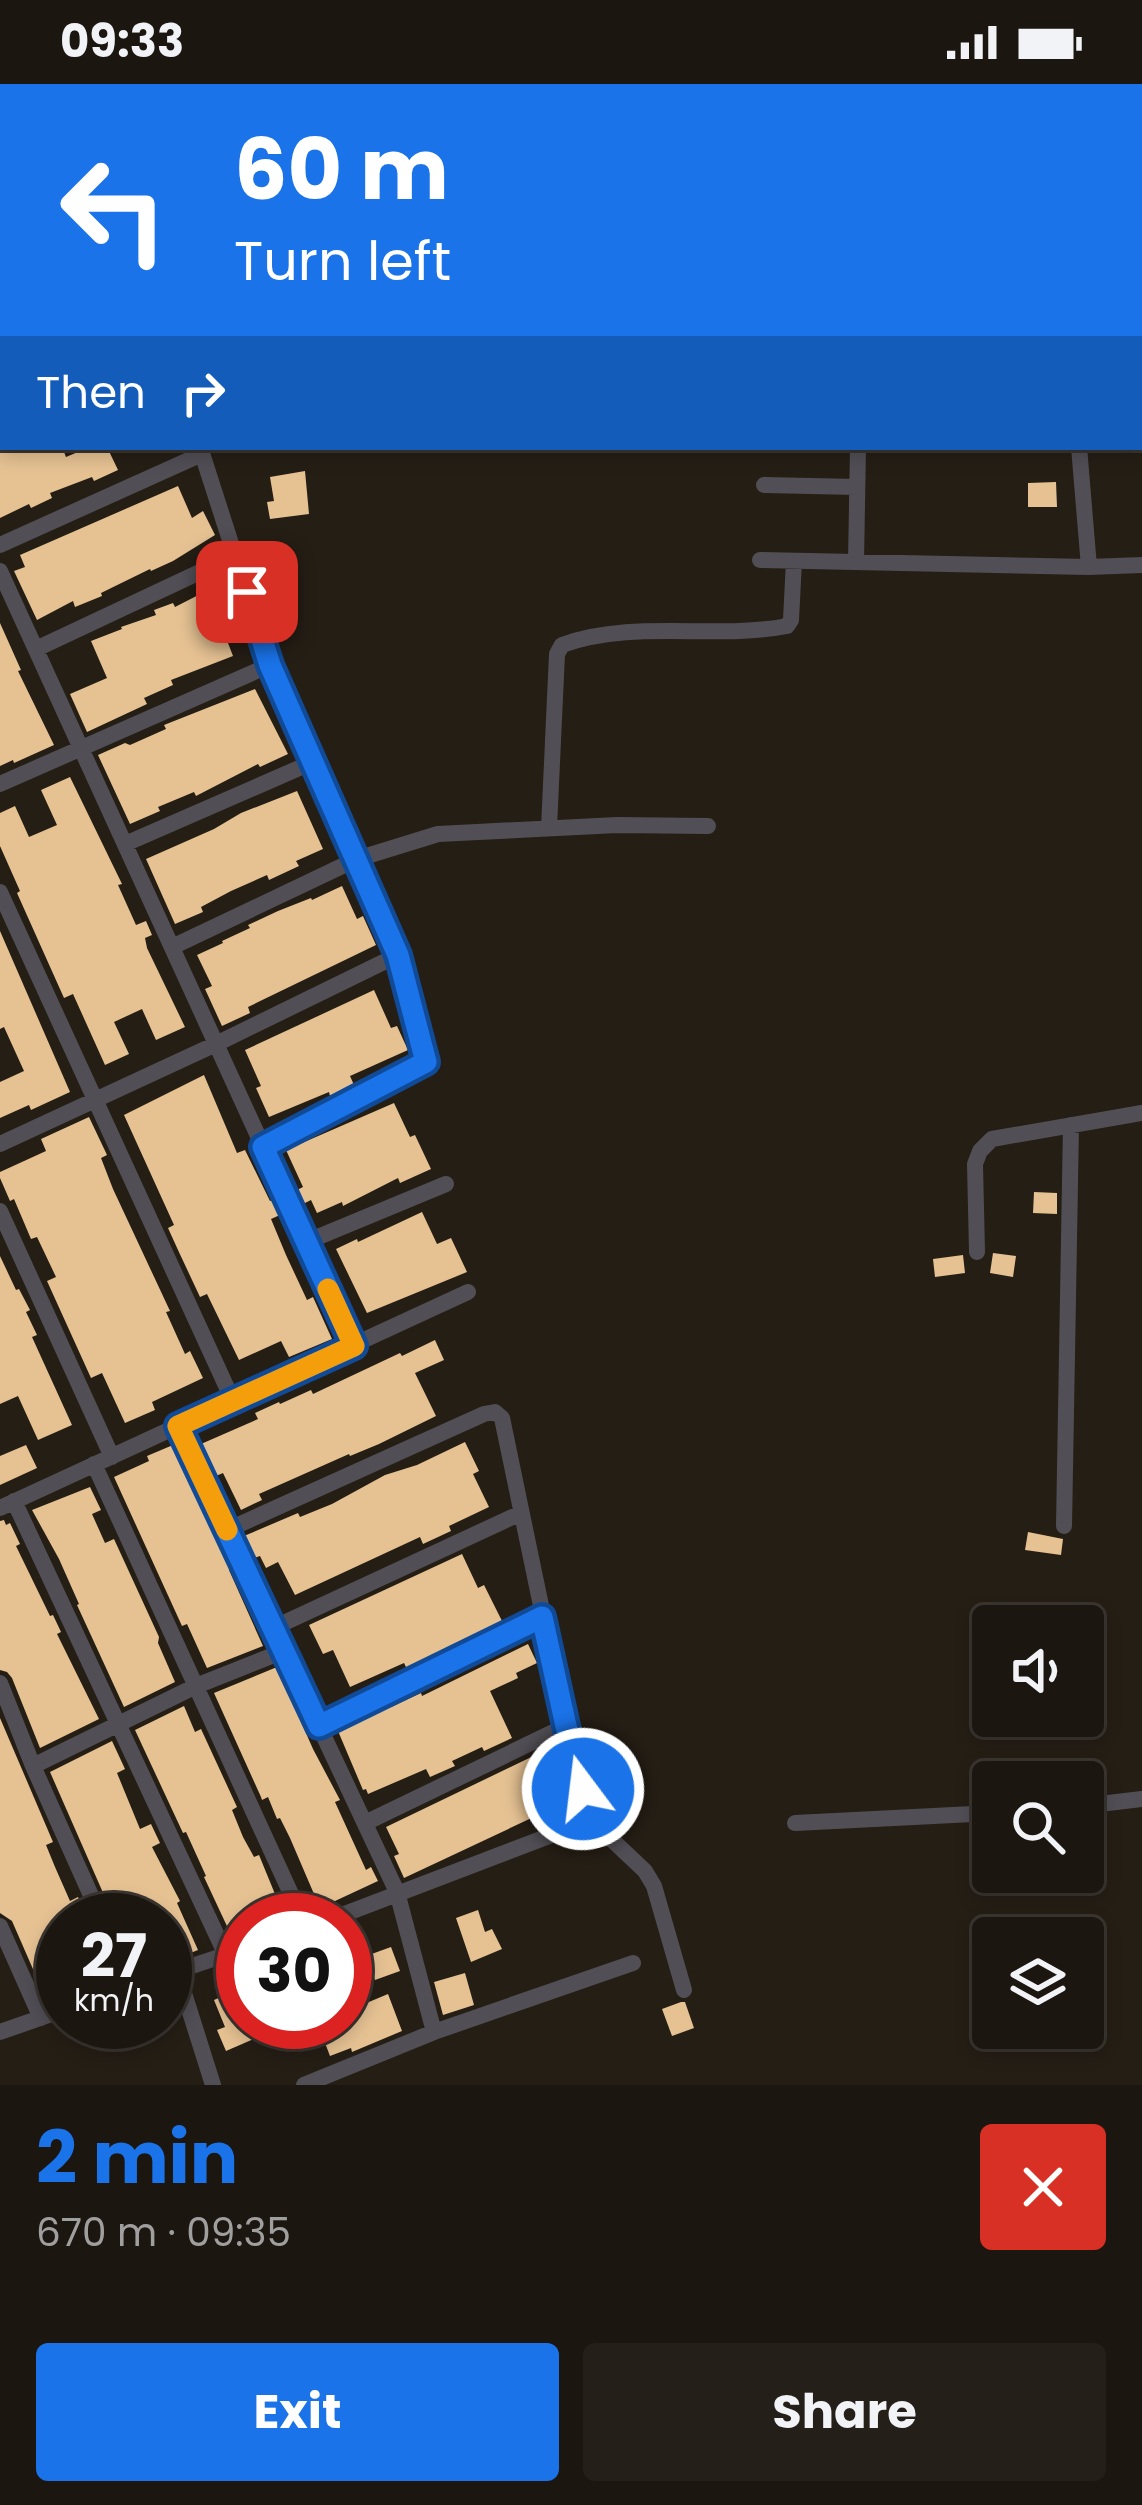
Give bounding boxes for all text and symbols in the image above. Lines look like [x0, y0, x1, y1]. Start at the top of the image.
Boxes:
text: 09:33 [60, 10, 184, 73]
text: 60 m [234, 111, 449, 228]
icon: left [36, 132, 192, 288]
text: Turn left [234, 223, 451, 299]
icon: right [170, 360, 236, 426]
text: Then [36, 361, 146, 424]
pin [196, 541, 298, 643]
icon: arrive [214, 559, 280, 625]
map controls [972, 1605, 1104, 2049]
button: sound [972, 1605, 1104, 1737]
position arrow [520, 1726, 646, 1852]
button: search [972, 1761, 1104, 1893]
speed limit sign: 30 [216, 1893, 372, 2049]
text: 27 [81, 1914, 147, 1998]
button: layers [972, 1917, 1104, 2049]
text: km/h [74, 1979, 154, 2022]
text: 2 min [36, 2107, 238, 2208]
button: close [980, 2124, 1106, 2250]
text: 670 m · 09:35 [36, 2205, 291, 2260]
button: Exit [36, 2343, 559, 2481]
button: Share [583, 2343, 1106, 2481]

